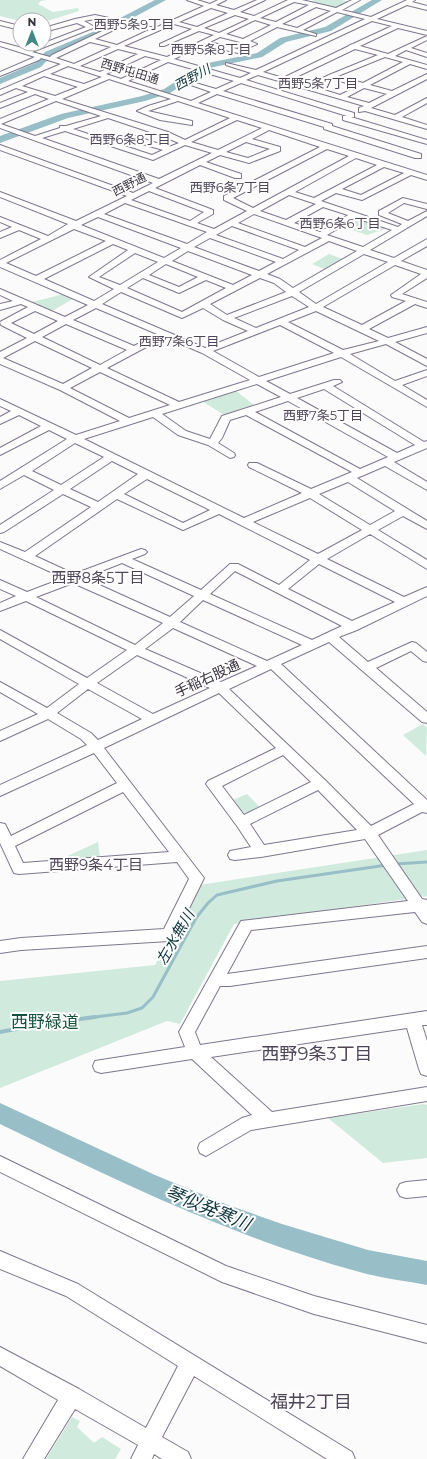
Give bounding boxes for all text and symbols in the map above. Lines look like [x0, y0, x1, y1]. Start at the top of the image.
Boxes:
north arrow [12, 12, 52, 52]
text: N [28, 15, 36, 29]
district label: 西野5条9丁目 [94, 16, 174, 32]
district label: 西野5条8丁目 [171, 41, 251, 57]
street label: 西野屯田通 [99, 55, 161, 87]
water label: 西野川 [171, 60, 215, 93]
district label: 西野5条7丁目 [278, 75, 358, 91]
district label: 西野6条8丁目 [89, 131, 171, 147]
street label: 西野通 [110, 169, 148, 199]
district label: 西野6条7丁目 [190, 179, 270, 195]
district label: 西野6条6丁目 [300, 215, 380, 231]
district label: 西野7条6丁目 [139, 333, 219, 349]
district label: 西野7条5丁目 [283, 407, 363, 423]
district label: 西野8条5丁目 [51, 568, 145, 587]
street label: 手稲右股通 [171, 655, 243, 701]
district label: 西野9条4丁目 [49, 855, 143, 874]
water label: 左水無川 [152, 905, 199, 968]
park label: 西野緑道 [11, 1012, 79, 1032]
district label: 西野9条3丁目 [261, 1043, 373, 1065]
water label: 琴似発寒川 [162, 1181, 256, 1236]
district label: 福井2丁目 [270, 1391, 352, 1413]

